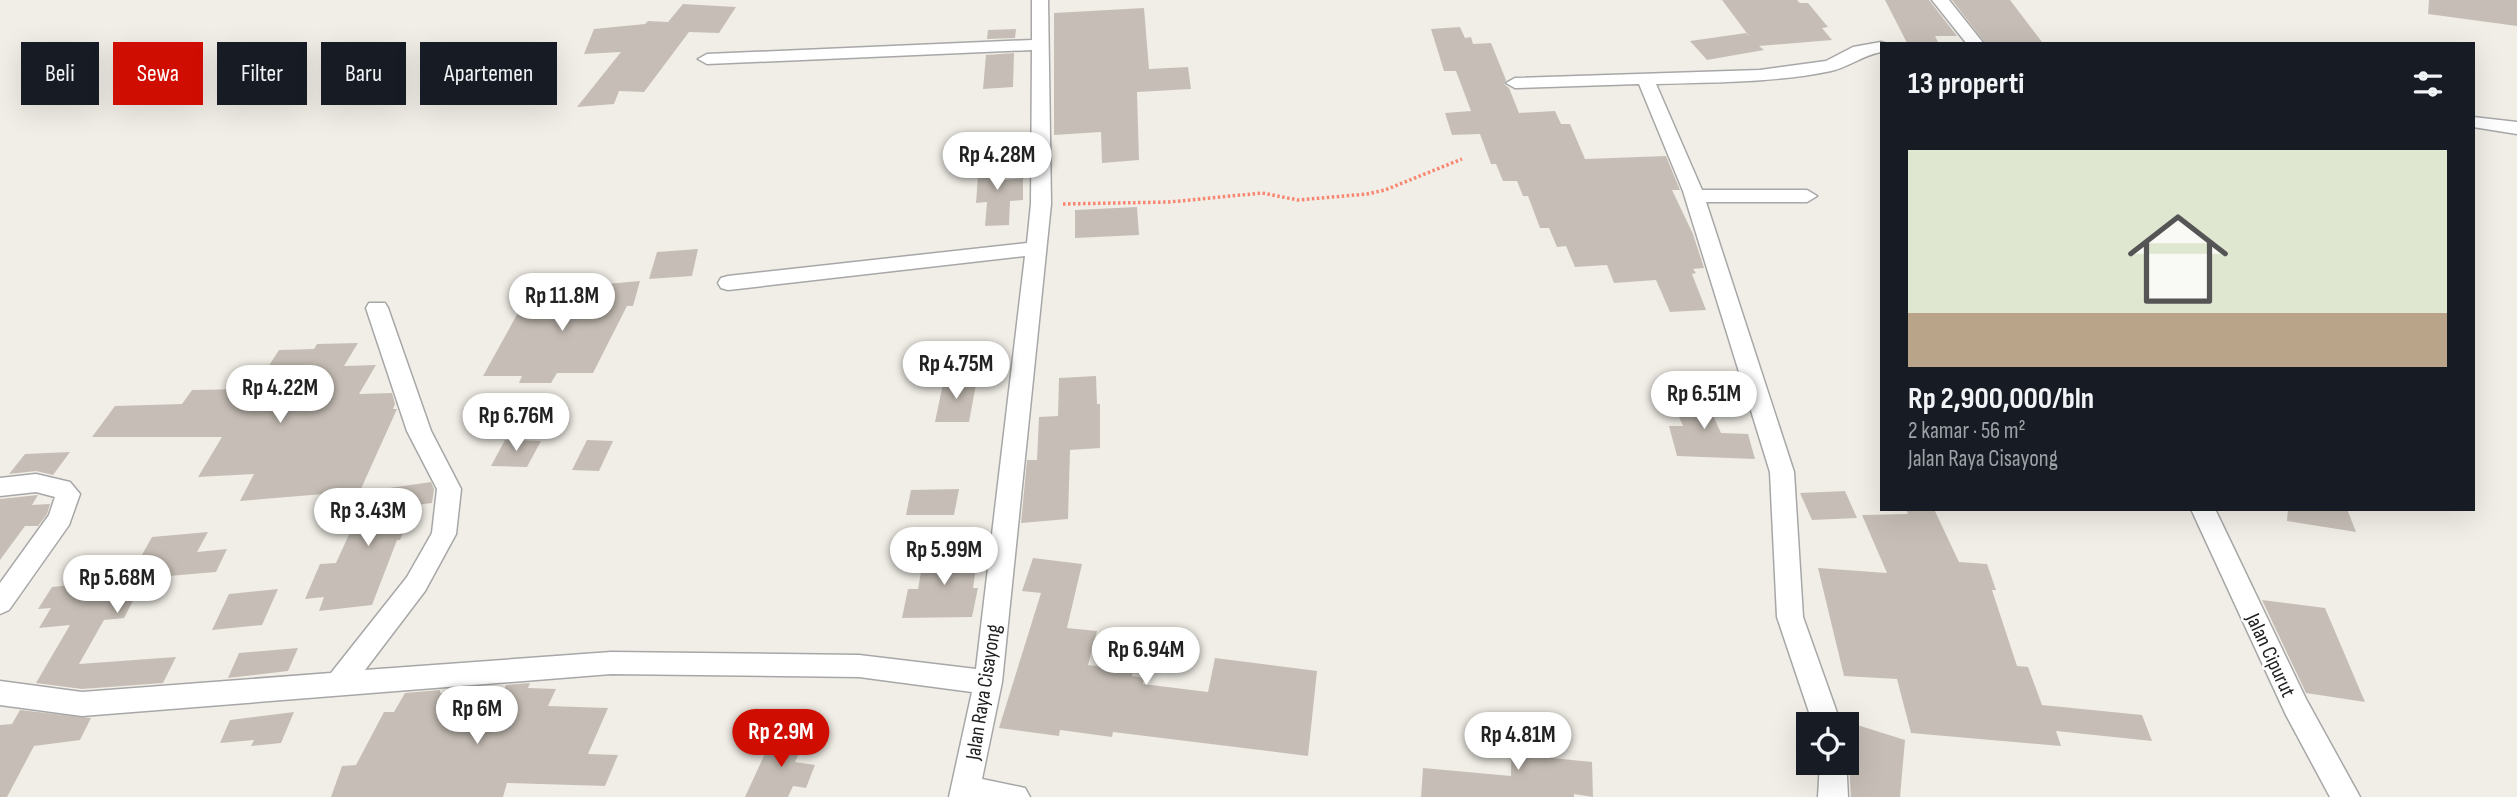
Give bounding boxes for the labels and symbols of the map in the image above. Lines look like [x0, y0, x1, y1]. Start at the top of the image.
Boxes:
pin: Rp 4.28M [925, 132, 1069, 192]
pin: Rp 11.8M [490, 274, 634, 333]
pin: Rp 4.75M [884, 342, 1028, 401]
pin: Rp 4.22M [208, 366, 352, 425]
pin: Rp 6.51M [1632, 372, 1776, 431]
pin: Rp 6.76M [444, 393, 588, 453]
pin: Rp 3.43M [296, 489, 440, 548]
pin: Rp 5.99M [872, 528, 1016, 587]
pin: Rp 5.68M [45, 556, 189, 615]
street label: Jalan Cipurut [2240, 608, 2301, 701]
street label: Jalan Raya Cisayong [960, 623, 1007, 763]
pin: Rp 6.94M [1074, 628, 1218, 687]
pin: Rp 6M [428, 686, 526, 746]
pin: Rp 2.9M [716, 710, 846, 769]
pin: Rp 4.81M [1446, 712, 1590, 772]

